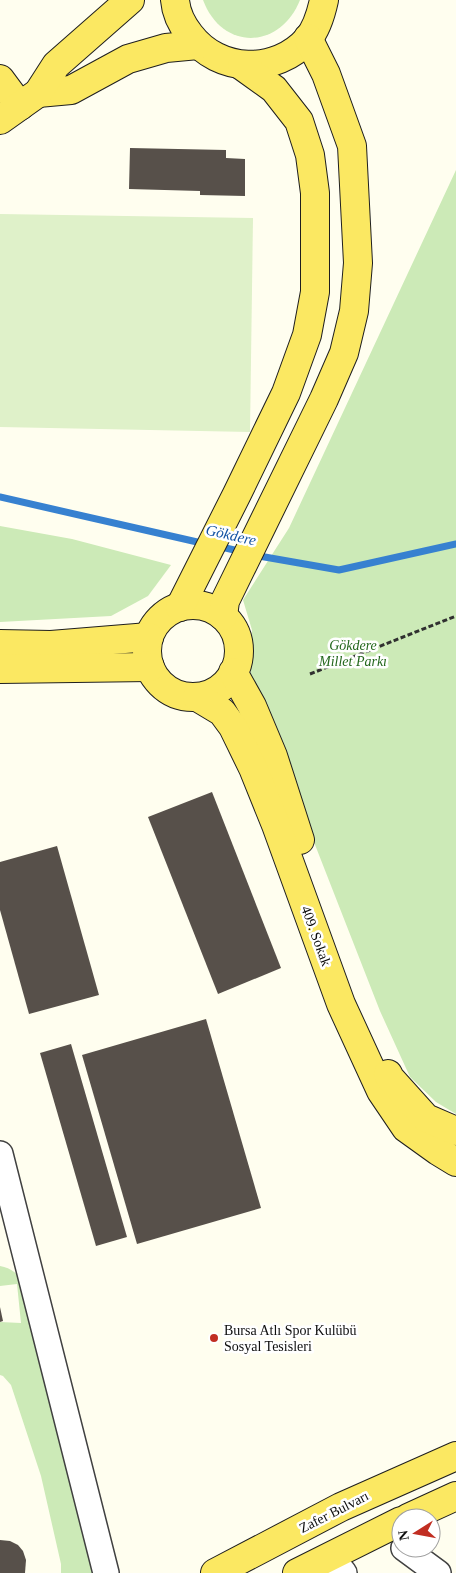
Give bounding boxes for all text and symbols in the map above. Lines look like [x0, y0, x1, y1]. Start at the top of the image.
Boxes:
water label: Gökdere [204, 521, 258, 549]
park label: Gökdere Millet Parkı [318, 638, 387, 669]
street label: 409. Sokak [298, 904, 334, 968]
place label: Bursa Atlı Spor Kulübü Sosyal Tesisleri [224, 1323, 357, 1354]
marker: Bursa Atlı Spor Kulübü Sosyal Tesisleri [208, 1332, 220, 1344]
street label: Zafer Bulvarı [297, 1488, 371, 1536]
north arrow [391, 1508, 441, 1558]
text: N [395, 1529, 412, 1542]

